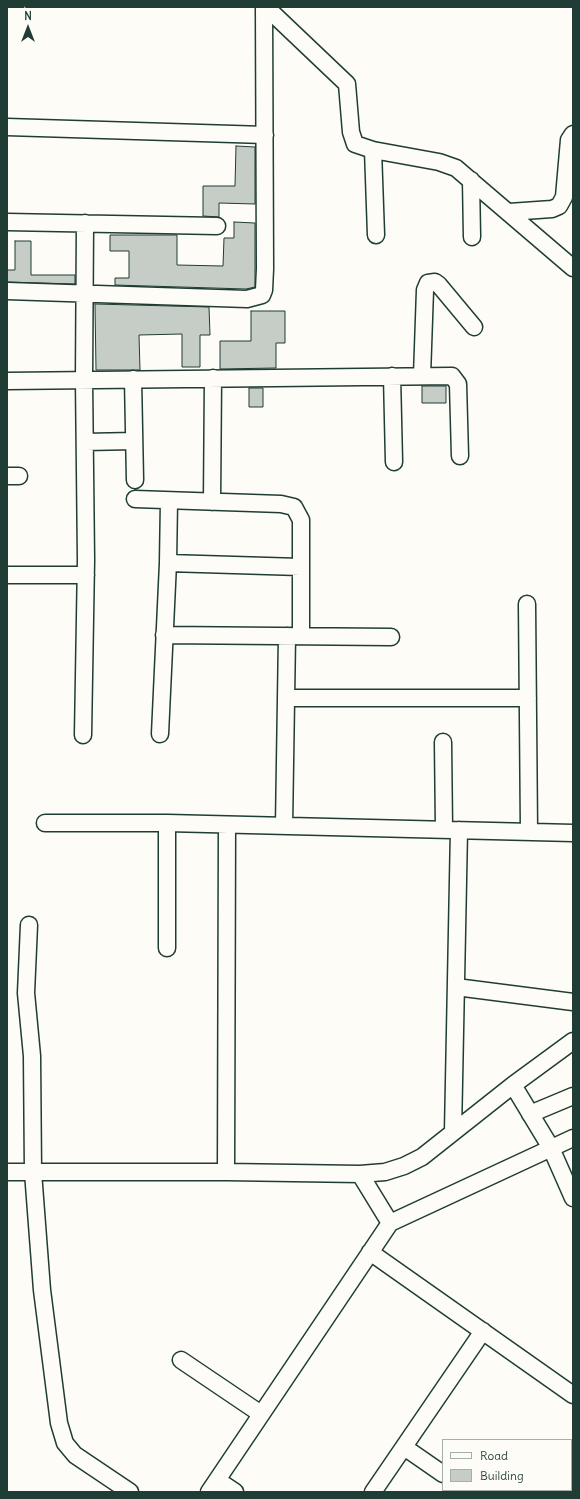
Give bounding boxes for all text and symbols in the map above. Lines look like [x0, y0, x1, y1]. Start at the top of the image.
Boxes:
north arrow [8, 8, 48, 48]
text: N [24, 9, 32, 23]
legend [442, 1439, 572, 1491]
text: Road [480, 1448, 508, 1463]
text: Building [480, 1468, 524, 1483]

